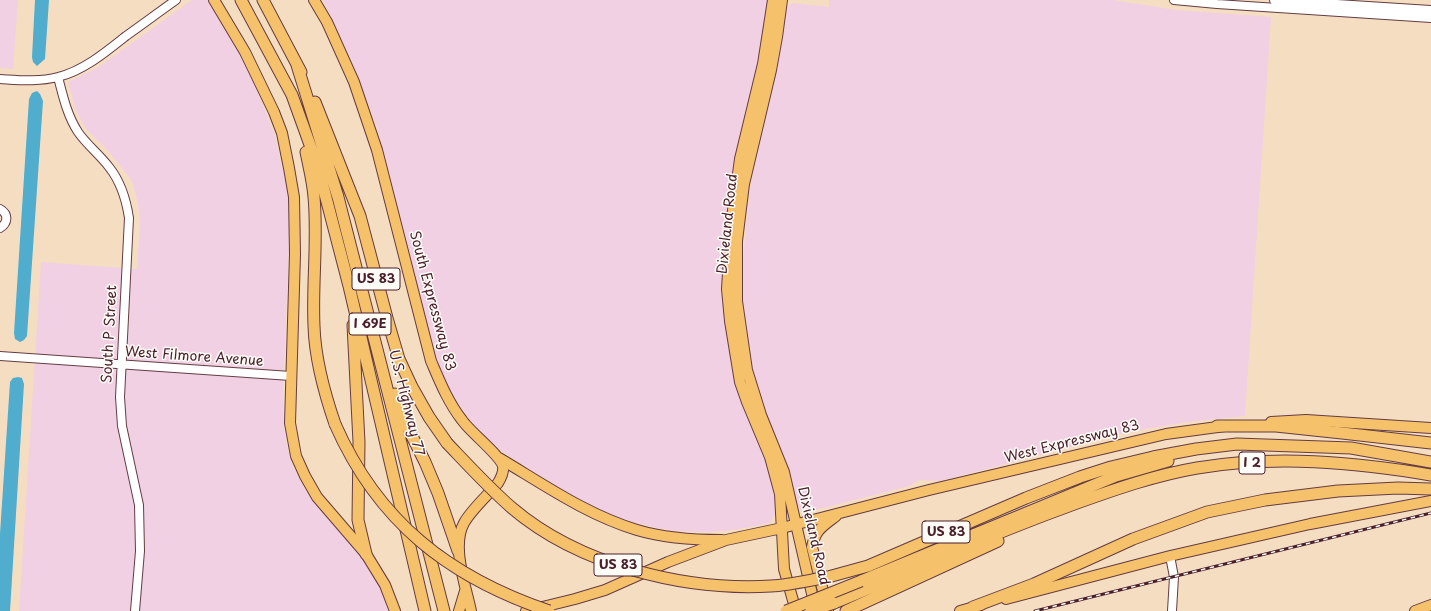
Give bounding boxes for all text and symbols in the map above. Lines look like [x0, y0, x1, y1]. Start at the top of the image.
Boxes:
street label: Dixieland Road [714, 173, 742, 275]
street label: South Expressway 83 [405, 229, 459, 373]
road number: US 83 [352, 268, 400, 290]
street label: South P Street [99, 285, 121, 383]
road number: I 69E [349, 313, 391, 335]
street label: West Filmore Avenue [124, 344, 264, 370]
street label: U.S. Highway 77 [385, 348, 427, 458]
street label: West Expressway 83 [1003, 417, 1141, 467]
road number: I 2 [1239, 452, 1265, 474]
street label: Dixieland Road [793, 485, 833, 587]
road number: US 83 [922, 521, 970, 543]
road number: US 83 [594, 554, 642, 576]

